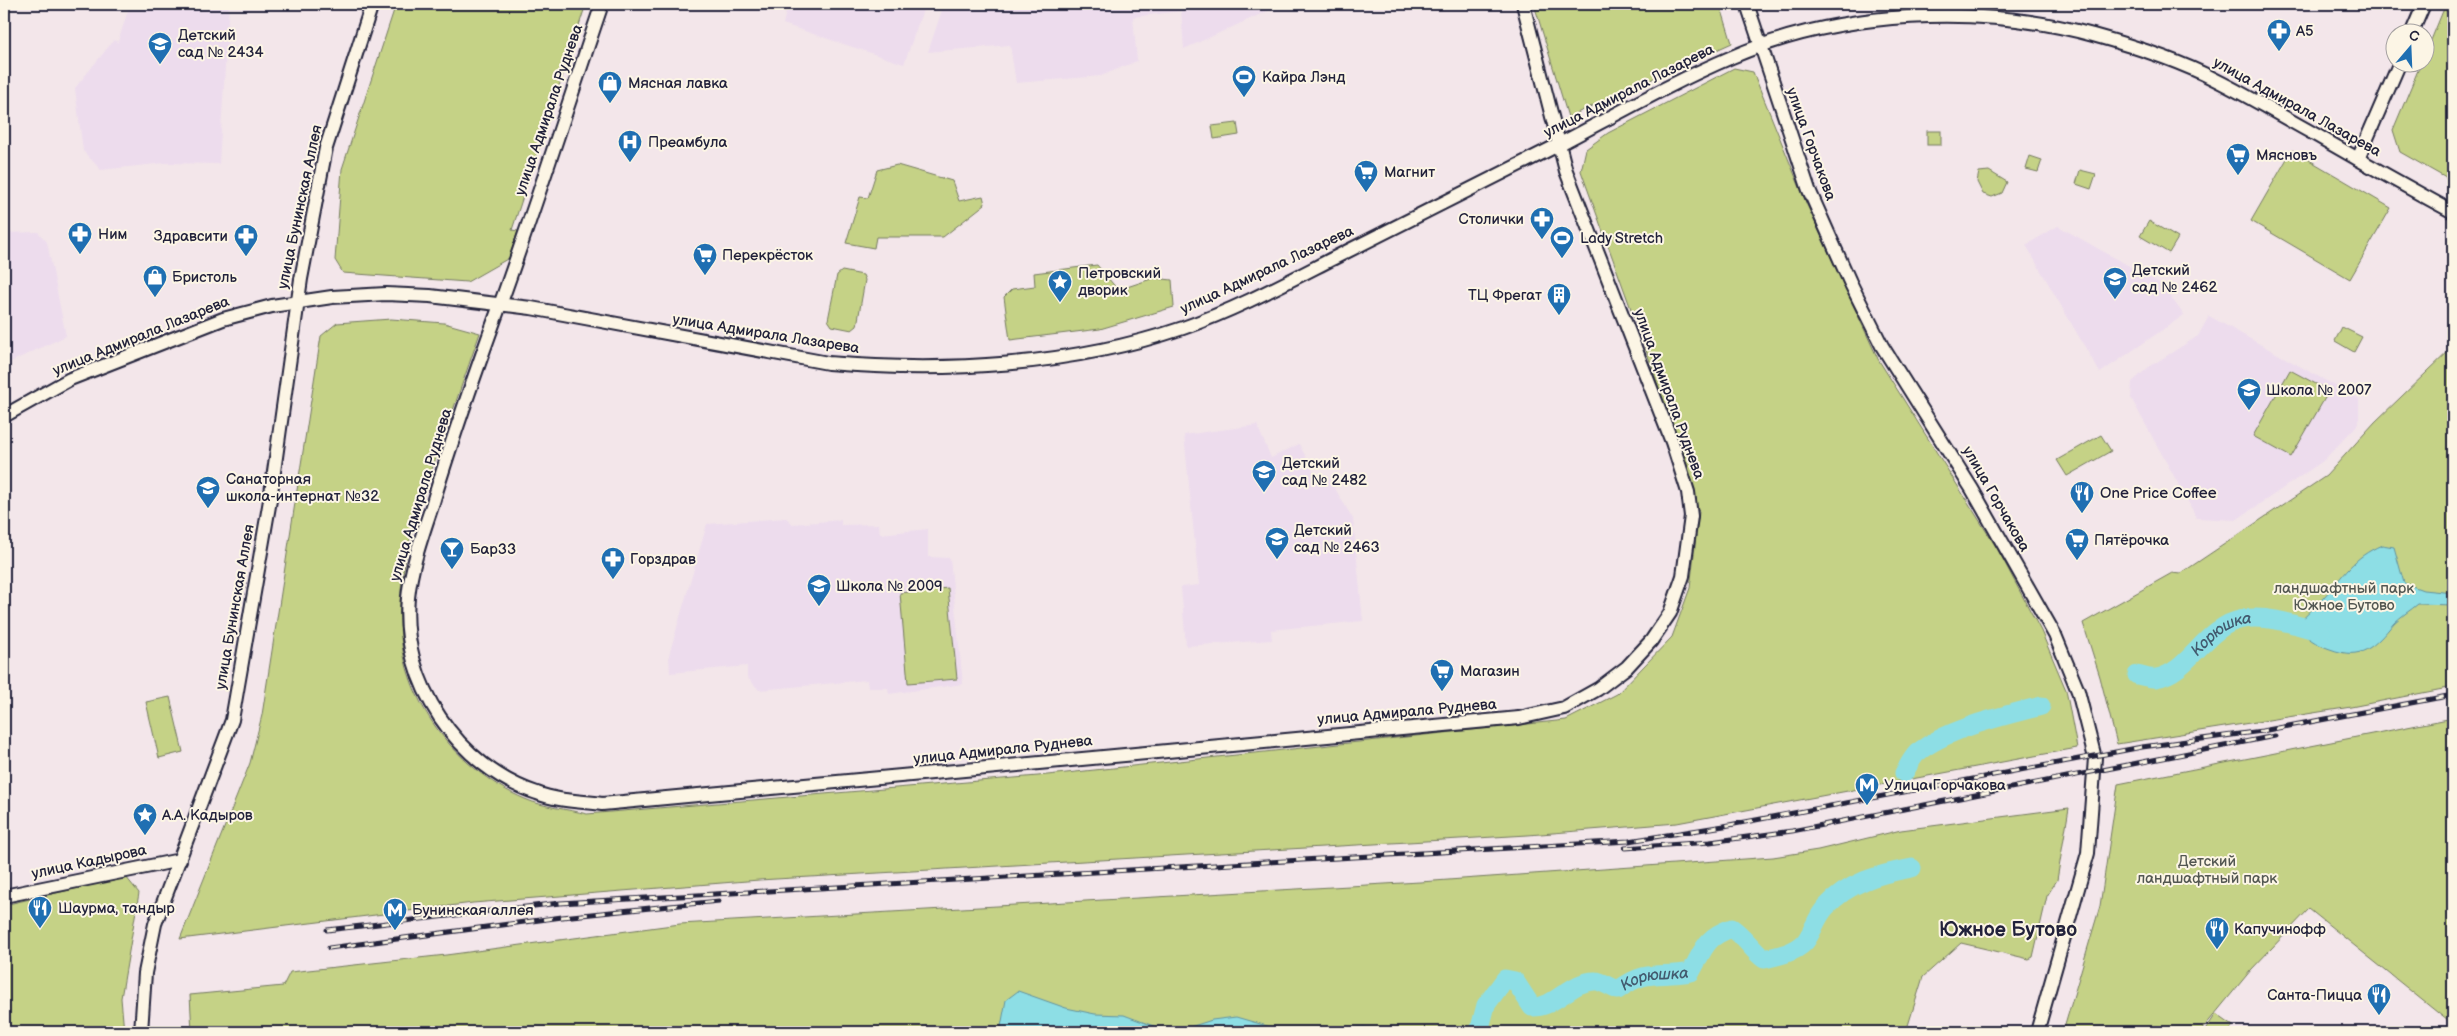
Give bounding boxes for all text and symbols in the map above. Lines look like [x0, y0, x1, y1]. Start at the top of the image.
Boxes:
pharmacy icon: А5 [2266, 18, 2292, 52]
street label: улица Адмирала Руднева [511, 22, 587, 198]
place label: А5 [2295, 22, 2314, 41]
north arrow [2384, 22, 2434, 72]
place label: Детский сад № 2434 [178, 26, 264, 62]
text: С [2407, 27, 2422, 46]
school or university icon: Детский сад № 2434 [147, 31, 173, 65]
street label: улица Адмирала Лазарева [1541, 40, 1718, 142]
street label: улица Адмирала Лазарева [2210, 53, 2384, 161]
sports icon: Кайра Лэнд [1231, 64, 1257, 98]
place label: Кайра Лэнд [1262, 68, 1345, 87]
shop icon: Мясная лавка [597, 70, 623, 104]
place label: Мясная лавка [628, 74, 728, 93]
street label: улица Горчакова [1782, 85, 1840, 203]
street label: улица Бунинская Аллея [273, 123, 327, 291]
hospital icon: Преамбула [617, 129, 643, 163]
place label: Преамбула [648, 133, 727, 152]
supermarket icon: Мясновъ [2225, 142, 2251, 176]
place label: Мясновъ [2256, 146, 2317, 165]
supermarket icon: Магнит [1353, 159, 1379, 193]
place label: Магнит [1384, 163, 1435, 182]
pharmacy icon: Столички [1529, 206, 1555, 240]
place label: Столички [1458, 210, 1524, 229]
pharmacy icon: Ним [67, 221, 93, 255]
street label: улица Адмирала Лазарева [1177, 221, 1357, 319]
pharmacy icon: Здравсити [233, 223, 259, 257]
place label: Ним [98, 225, 127, 244]
sports icon: Lady Stretch [1549, 225, 1575, 259]
place label: Здравсити [154, 227, 228, 246]
place label: Lady Stretch [1580, 229, 1663, 248]
supermarket icon: Перекрёсток [692, 242, 718, 276]
place label: Перекрёсток [722, 246, 813, 265]
place label: Детский сад № 2462 [2132, 261, 2217, 297]
shop icon: Бристоль [142, 264, 168, 298]
place label: Петровский дворик [1078, 264, 1161, 300]
school or university icon: Детский сад № 2462 [2102, 266, 2128, 300]
place label: Бристоль [172, 268, 237, 287]
place icon: Петровский дворик [1047, 269, 1073, 303]
building icon: ТЦ Фрегат [1546, 282, 1572, 316]
place label: ТЦ Фрегат [1468, 286, 1542, 305]
street label: улица Адмирала Лазарева [50, 292, 232, 380]
street label: улица Адмирала Руднева [1629, 306, 1709, 482]
street label: улица Адмирала Лазарева [671, 310, 861, 358]
school or university icon: Школа № 2007 [2236, 377, 2262, 411]
place label: Школа № 2007 [2266, 381, 2372, 400]
street label: улица Адмирала Руднева [386, 406, 456, 584]
street label: улица Горчакова [1958, 443, 2034, 555]
place label: Детский сад № 2482 [1282, 454, 1367, 490]
school or university icon: Детский сад № 2482 [1251, 459, 1277, 493]
place label: Санаторная школа-интернат №32 [226, 470, 379, 506]
school or university icon: Санаторная школа-интернат №32 [195, 475, 221, 509]
restaurant icon: One Price Coffee [2069, 480, 2095, 514]
place label: One Price Coffee [2100, 484, 2217, 503]
place label: Детский сад № 2463 [1294, 521, 1380, 557]
street label: улица Бунинская Аллея [211, 523, 259, 691]
school or university icon: Детский сад № 2463 [1264, 526, 1290, 560]
supermarket icon: Пятёрочка [2064, 527, 2090, 561]
place label: Пятёрочка [2094, 531, 2169, 550]
bar icon: Бар33 [439, 536, 465, 570]
place label: Бар33 [470, 540, 516, 559]
pharmacy icon: Горздрав [600, 546, 626, 580]
place label: Горздрав [630, 550, 696, 569]
school or university icon: Школа № 2009 [806, 573, 832, 607]
place label: Школа № 2009 [836, 577, 943, 596]
park label: ландшафтный парк Южное Бутово [2274, 579, 2414, 615]
water label: Корюшка [2187, 609, 2252, 660]
supermarket icon: Магазин [1429, 658, 1455, 692]
place label: Магазин [1460, 662, 1520, 681]
street label: улица Адмирала Руднева [1317, 695, 1498, 729]
street label: улица Адмирала Руднева [913, 731, 1094, 769]
metro station icon: Улица Горчакова [1854, 772, 1880, 806]
place label: Улица Горчакова [1884, 776, 2006, 795]
place icon: А.А. Кадыров [132, 802, 158, 836]
place label: А.А. Кадыров [161, 806, 253, 825]
street label: улица Кадырова [30, 841, 148, 883]
park label: Детский ландшафтный парк [2137, 852, 2277, 888]
restaurant icon: Шаурма, тандыр [27, 895, 53, 929]
metro station icon: Бунинская аллея [382, 897, 408, 931]
place label: Шаурма, тандыр [58, 899, 175, 918]
place label: Бунинская аллея [412, 901, 534, 920]
restaurant icon: Капучинофф [2204, 916, 2230, 950]
district label: Южное Бутово [1939, 918, 2077, 942]
place label: Капучинофф [2234, 920, 2326, 939]
water label: Корюшка [1617, 963, 1690, 995]
restaurant icon: Санта-Пицца [2366, 982, 2392, 1016]
place label: Санта-Пицца [2267, 986, 2362, 1005]

